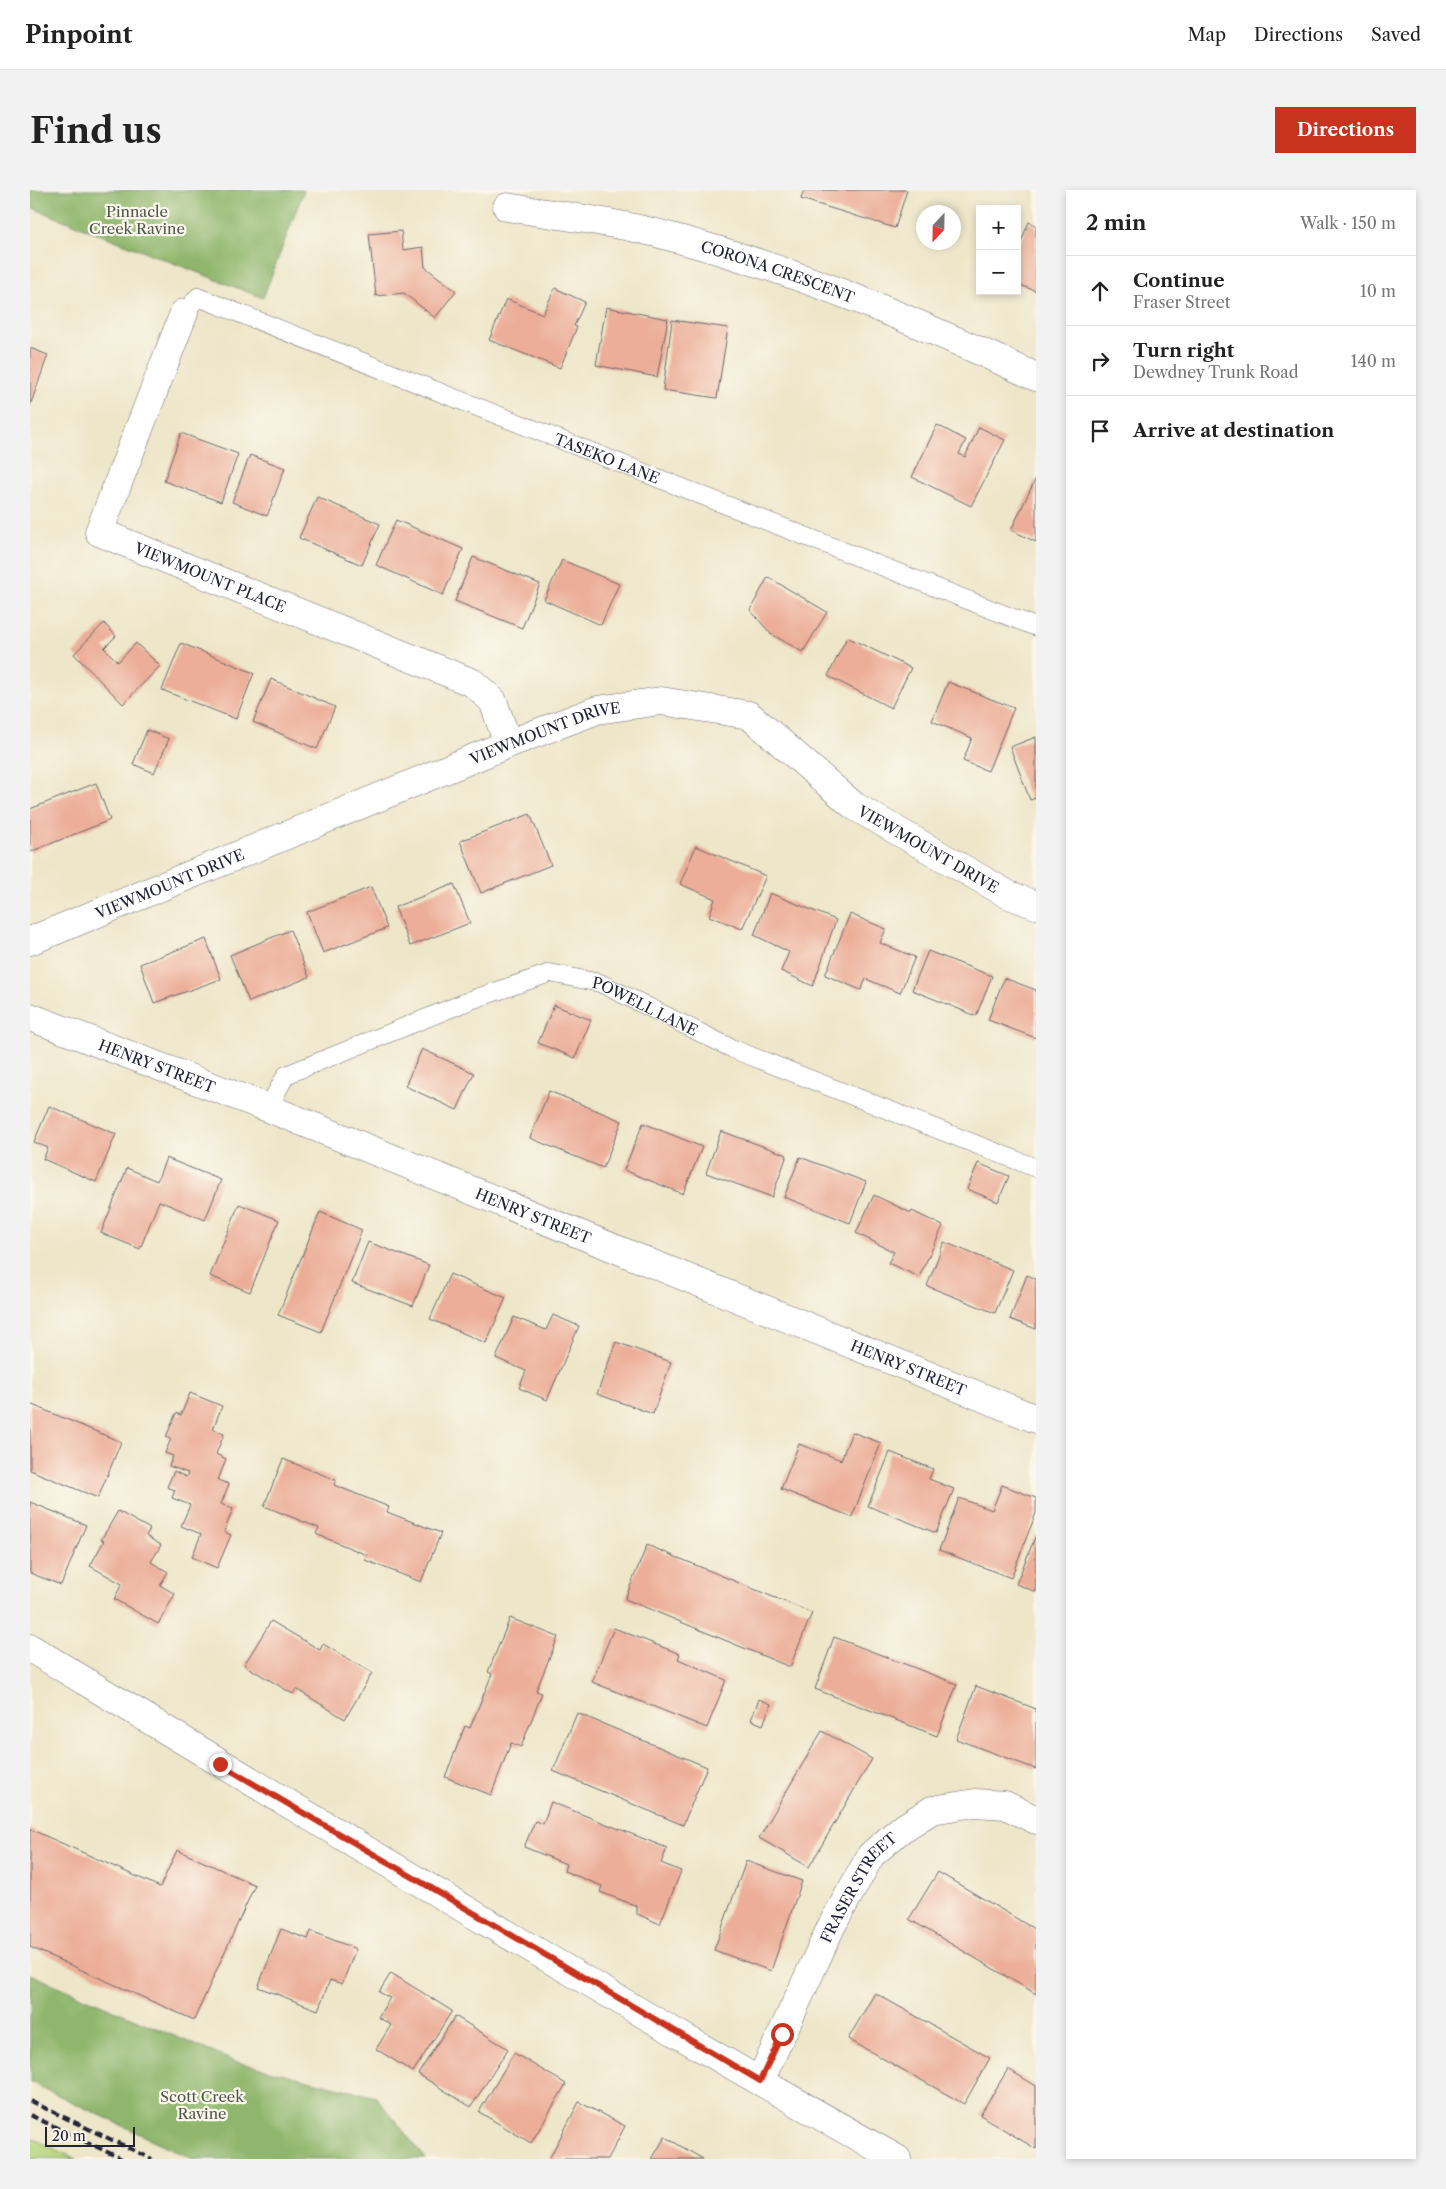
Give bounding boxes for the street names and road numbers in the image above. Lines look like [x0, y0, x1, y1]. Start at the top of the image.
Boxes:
street label: CORONA CRESCENT [699, 236, 858, 307]
street label: TASEKO LANE [552, 429, 663, 487]
street label: VIEWMOUNT PLACE [131, 538, 289, 616]
street label: VIEWMOUNT DRIVE [466, 697, 621, 769]
street label: VIEWMOUNT DRIVE [854, 800, 1002, 897]
street label: VIEWMOUNT DRIVE [91, 844, 247, 923]
street label: POWELL LANE [591, 972, 701, 1040]
street label: HENRY STREET [96, 1035, 219, 1097]
street label: HENRY STREET [473, 1183, 595, 1248]
street label: HENRY STREET [848, 1336, 970, 1400]
street label: FRASER STREET [816, 1827, 901, 1945]

